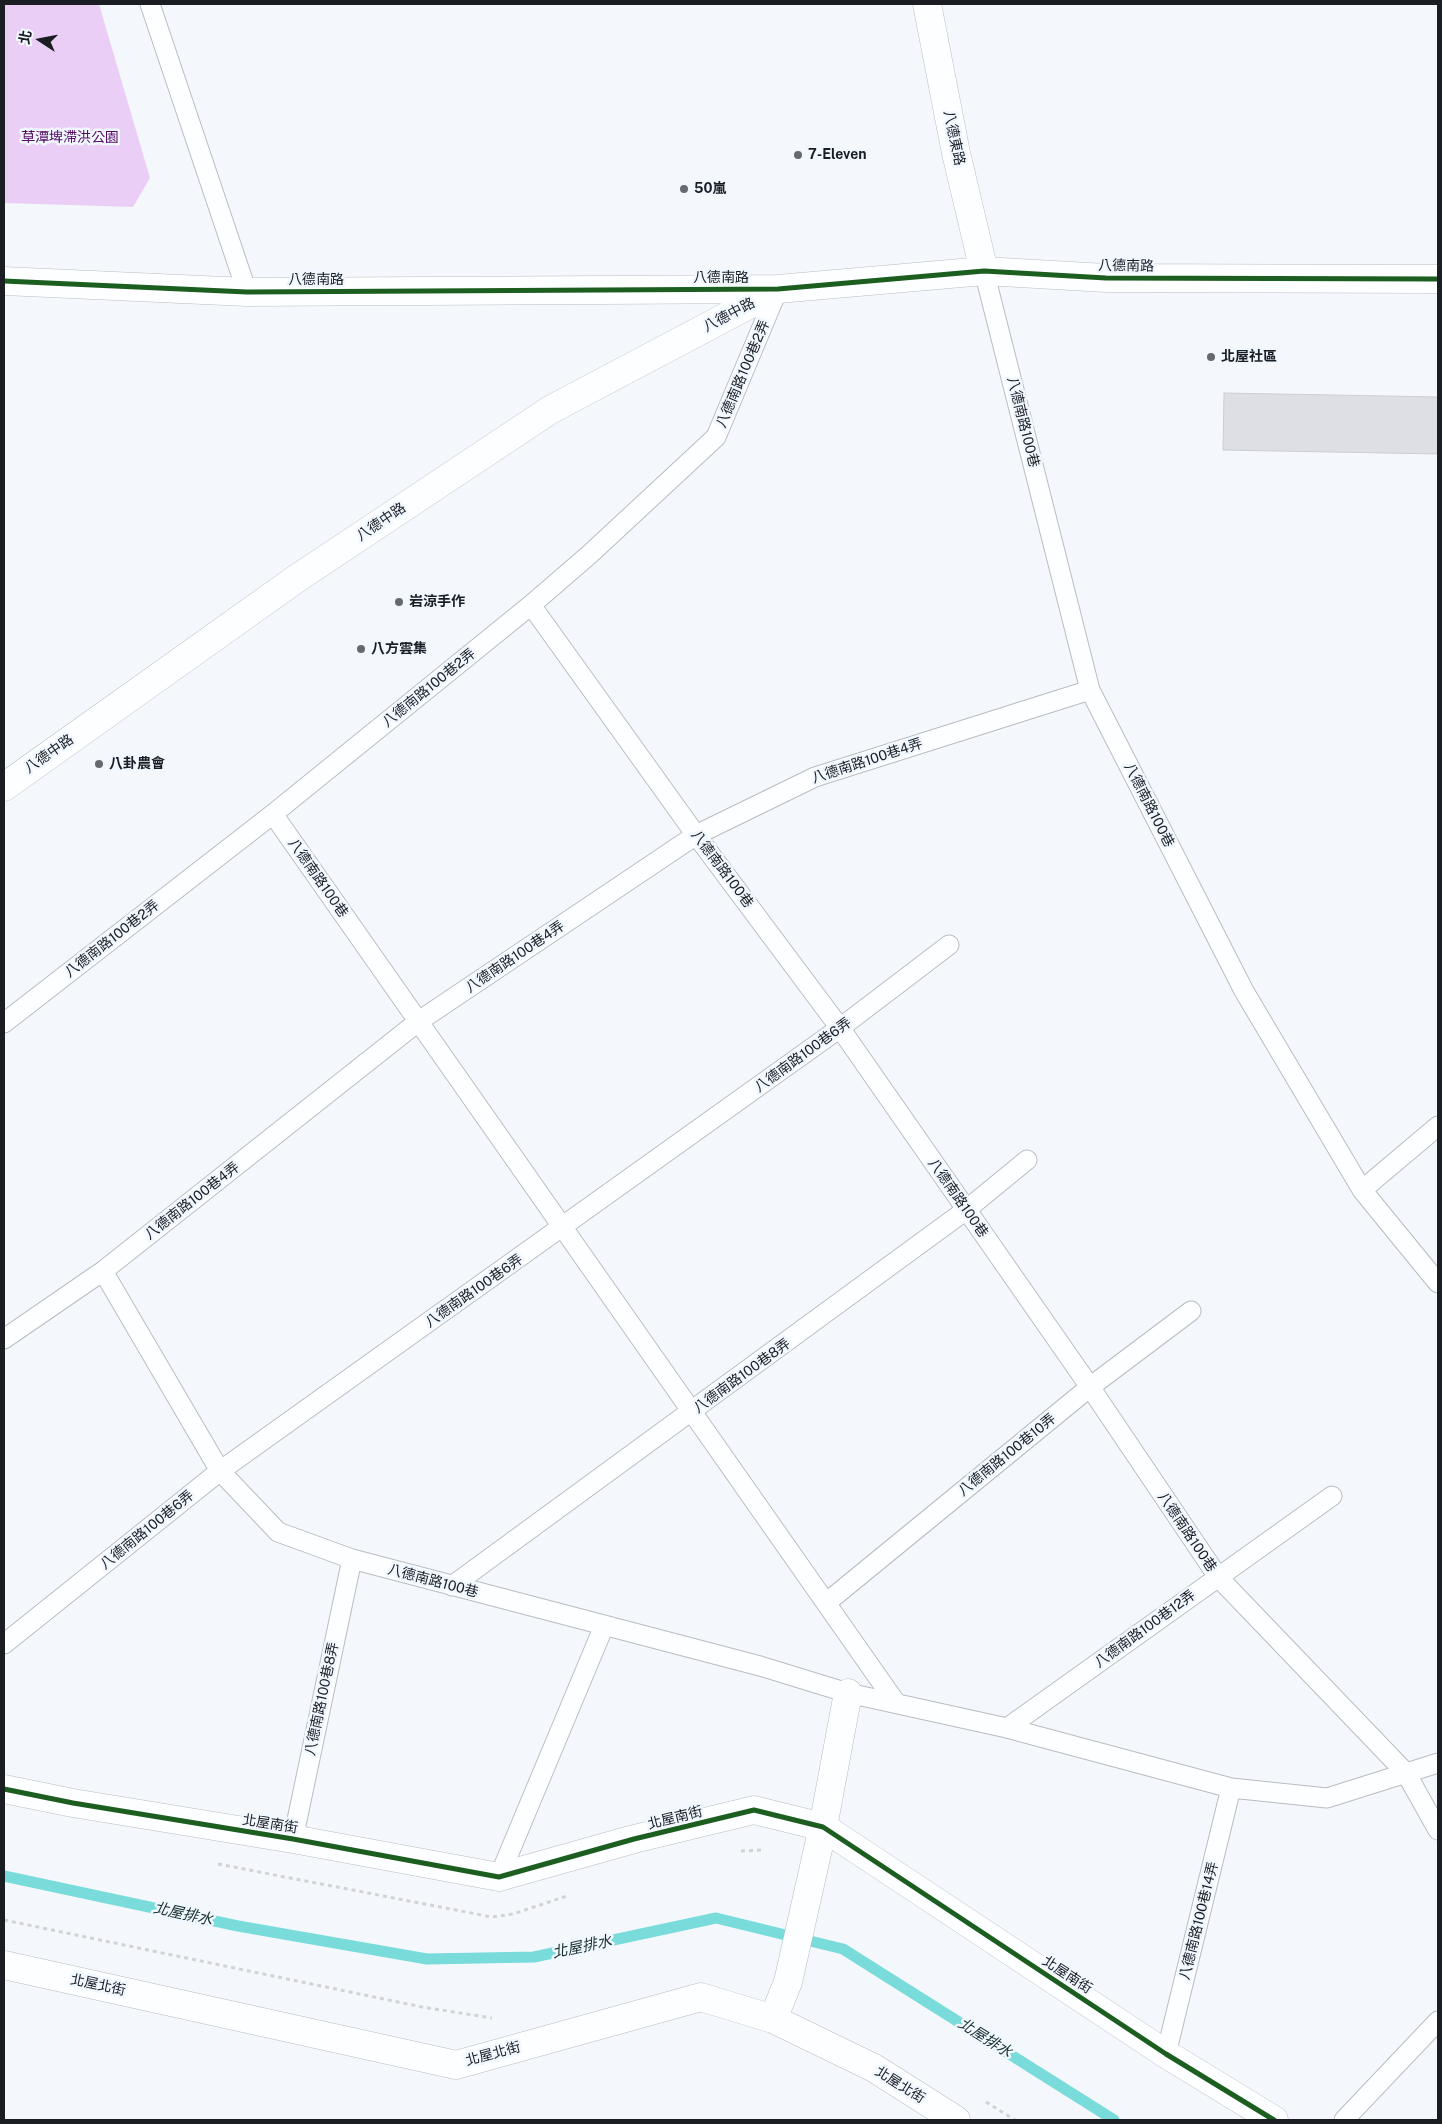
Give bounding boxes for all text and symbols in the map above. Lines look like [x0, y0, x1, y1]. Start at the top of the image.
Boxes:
north arrow [15, 15, 65, 65]
text: 北 [16, 29, 34, 46]
street label: 八德東路 [940, 109, 968, 167]
park label: 草潭埤滯洪公園 [21, 130, 119, 146]
place label: 7-Eleven [808, 147, 867, 163]
marker: 7-Eleven [792, 149, 804, 161]
place label: 50嵐 [694, 181, 726, 197]
marker: 50嵐 [678, 183, 690, 195]
street label: 八德南路 [1098, 257, 1154, 275]
street label: 八德南路 [693, 270, 749, 286]
street label: 八德南路 [288, 272, 344, 288]
street label: 八德中路 [700, 294, 758, 336]
street label: 八德南路100巷2弄 [713, 318, 773, 430]
place label: 北屋社區 [1221, 349, 1277, 365]
marker: 北屋社區 [1205, 351, 1217, 363]
street label: 八德南路100巷 [1004, 375, 1042, 469]
street label: 八德中路 [353, 499, 409, 545]
place label: 岩涼手作 [409, 594, 465, 610]
marker: 岩涼手作 [393, 596, 405, 608]
place label: 八方雲集 [371, 641, 427, 657]
marker: 八方雲集 [355, 643, 367, 655]
street label: 八德南路100巷2弄 [379, 645, 479, 731]
street label: 八德中路 [21, 731, 77, 777]
street label: 八德南路100巷4弄 [809, 735, 925, 787]
place label: 八卦農會 [109, 756, 165, 772]
marker: 八卦農會 [93, 758, 105, 770]
street label: 八德南路100巷 [1120, 760, 1178, 850]
street label: 八德南路100巷 [687, 827, 757, 911]
street label: 八德南路100巷 [285, 835, 351, 921]
street label: 八德南路100巷2弄 [61, 897, 163, 981]
street label: 八德南路100巷4弄 [462, 918, 568, 996]
street label: 八德南路100巷6弄 [751, 1014, 855, 1096]
street label: 八德南路100巷 [925, 1155, 991, 1241]
street label: 八德南路100巷4弄 [141, 1159, 243, 1243]
street label: 八德南路100巷6弄 [422, 1251, 526, 1331]
street label: 八德南路100巷8弄 [690, 1335, 794, 1417]
street label: 八德南路100巷10弄 [955, 1410, 1059, 1500]
street label: 八德南路100巷6弄 [97, 1487, 197, 1573]
street label: 八德南路100巷 [1154, 1489, 1220, 1575]
street label: 八德南路100巷 [386, 1561, 480, 1601]
street label: 八德南路100巷12弄 [1091, 1587, 1199, 1671]
street label: 八德南路100巷8弄 [302, 1641, 342, 1757]
street label: 北屋南街 [646, 1803, 704, 1833]
street label: 北屋南街 [241, 1811, 299, 1837]
street label: 八德南路100巷14弄 [1176, 1860, 1222, 1982]
water label: 北屋排水 [152, 1899, 214, 1929]
water label: 北屋排水 [551, 1932, 613, 1962]
street label: 北屋南街 [1039, 1953, 1095, 1997]
street label: 北屋北街 [69, 1971, 127, 1999]
water label: 北屋排水 [955, 2014, 1015, 2062]
street label: 北屋北街 [464, 2039, 522, 2069]
street label: 北屋北街 [872, 2063, 928, 2107]

